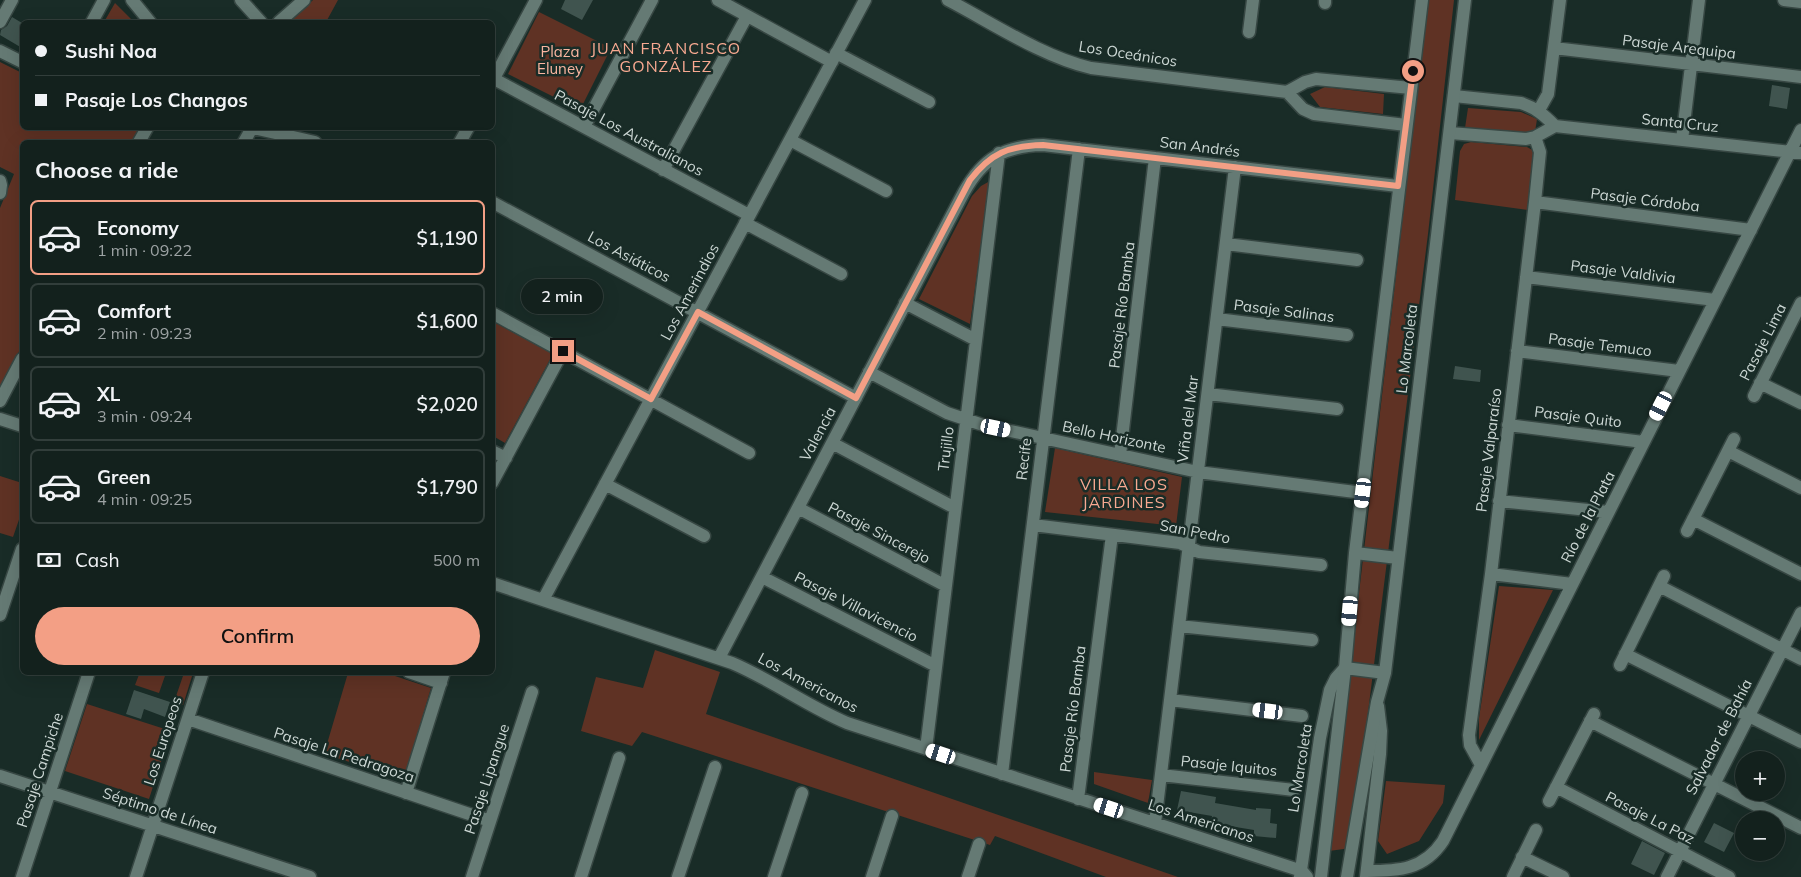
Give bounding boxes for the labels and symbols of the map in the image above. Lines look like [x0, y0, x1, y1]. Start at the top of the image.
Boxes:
street label: Pasaje Arequipa [1621, 30, 1737, 63]
street label: Los Oceánicos [1077, 36, 1179, 71]
district label: JUAN FRANCISCO GONZÁLEZ [591, 38, 741, 76]
park label: Plaza Eluney [537, 42, 583, 78]
route start [1402, 60, 1424, 82]
street label: Pasaje Los Australianos [551, 85, 707, 180]
street label: Santa Cruz [1641, 109, 1720, 136]
street label: San Andrés [1159, 132, 1241, 161]
street label: Pasaje Córdoba [1589, 183, 1701, 216]
street label: Los Asiáticos [585, 227, 674, 286]
street label: Los Amerindios [656, 240, 723, 343]
street label: Pasaje Río Bamba [1104, 241, 1139, 369]
street label: Pasaje Valdivia [1569, 256, 1677, 287]
callout: 2 min [522, 278, 604, 314]
street label: Pasaje Salinas [1233, 295, 1335, 326]
street label: Pasaje Lima [1735, 300, 1790, 384]
street label: Lo Marcoleta [1392, 303, 1421, 395]
street label: Pasaje Temuco [1547, 329, 1653, 360]
route end [552, 340, 574, 362]
street label: Viña del Mar [1173, 374, 1202, 464]
street label: Pasaje Valparaíso [1471, 387, 1506, 513]
car [1647, 389, 1674, 423]
street label: Pasaje Quito [1533, 402, 1623, 431]
street label: Valencia [795, 403, 840, 464]
street label: Bello Horizonte [1061, 416, 1168, 457]
car [979, 418, 1012, 438]
street label: Trujillo [933, 426, 958, 472]
street label: Recife [1011, 437, 1036, 481]
street label: Río de la Plata [1556, 468, 1619, 566]
district label: VILLA LOS JARDINES [1080, 474, 1168, 512]
car [1353, 477, 1372, 509]
street label: Pasaje Sincerejo [825, 498, 934, 568]
street label: San Pedro [1158, 515, 1232, 548]
street label: Pasaje Villavicencio [791, 567, 921, 646]
car [1341, 595, 1358, 627]
street label: Pasaje Río Bamba [1055, 645, 1090, 773]
street label: Los Americanos [755, 648, 862, 717]
street label: Salvador de Bahía [1681, 676, 1756, 798]
street label: Los Europeos [139, 694, 186, 788]
car [1252, 702, 1283, 720]
street label: Pasaje Campiche [12, 710, 67, 830]
street label: Pasaje Lipangue [460, 721, 513, 836]
street label: Lo Marcoleta [1283, 722, 1316, 814]
street label: Pasaje La Pedragoza [271, 723, 417, 786]
car [924, 742, 957, 766]
street label: Pasaje Iquitos [1180, 751, 1278, 780]
street label: Séptimo de Línea [100, 783, 220, 838]
street label: Pasaje La Paz [1602, 787, 1698, 848]
street label: Los Americanos [1146, 794, 1257, 847]
car [1092, 796, 1125, 820]

